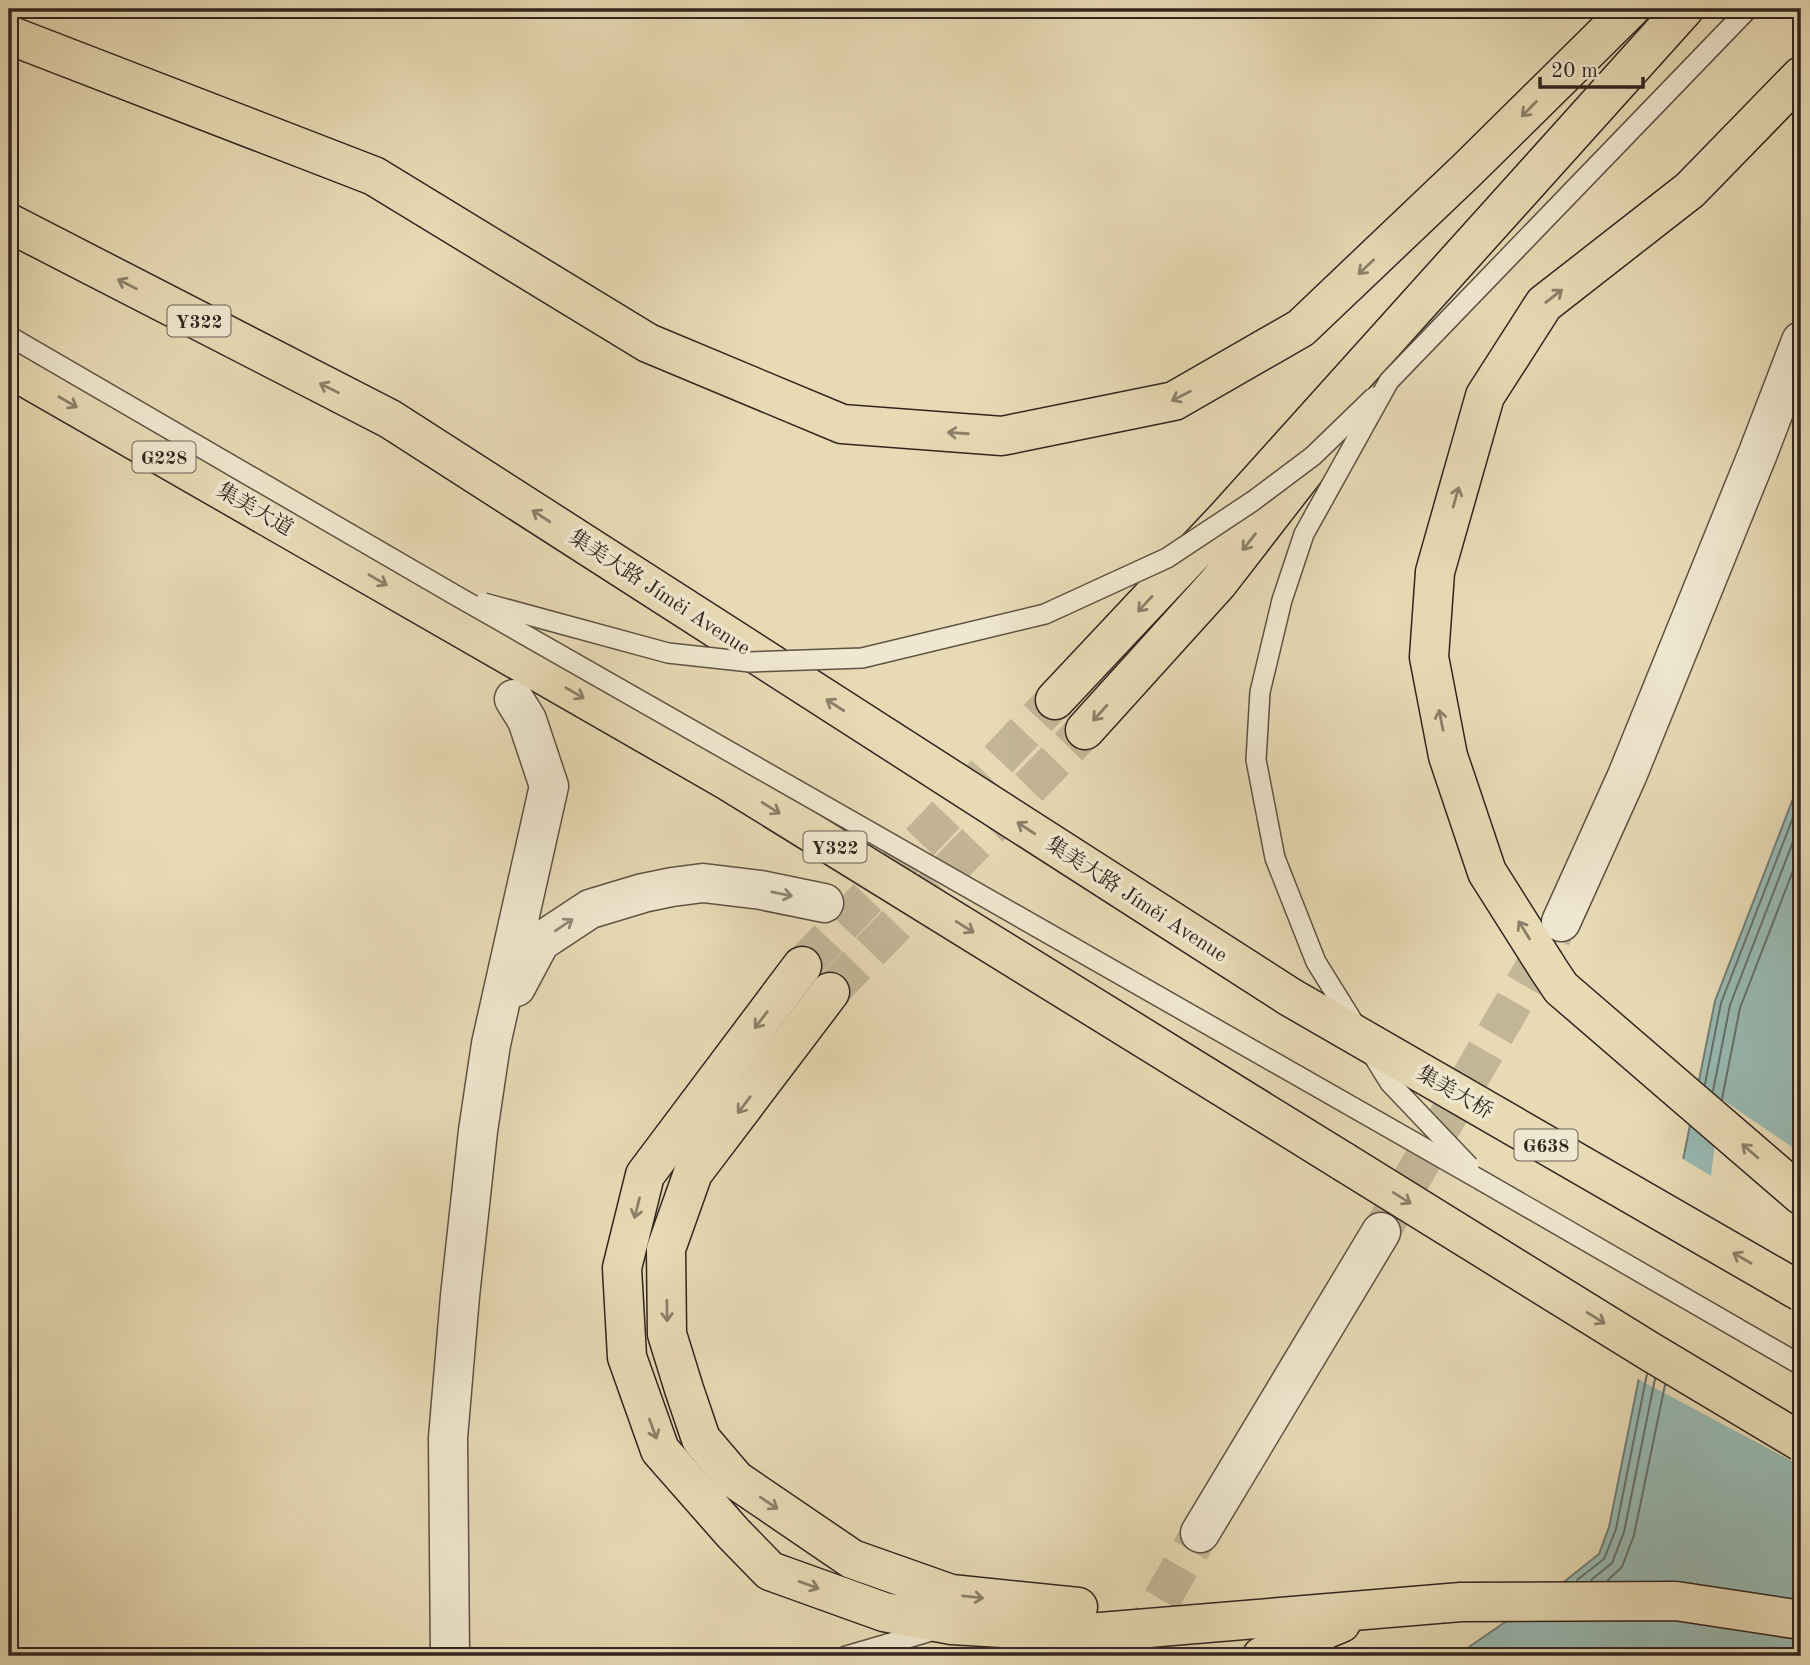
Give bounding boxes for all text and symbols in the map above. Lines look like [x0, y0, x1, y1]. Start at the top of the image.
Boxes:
scale bar [1540, 46, 1644, 90]
text: 20 m [1551, 61, 1598, 82]
one-way arrow [1521, 100, 1538, 117]
one-way arrow [1358, 258, 1375, 275]
one-way arrow [117, 276, 138, 290]
one-way arrow [1545, 289, 1563, 304]
road number: Y322 [168, 306, 230, 336]
one-way arrow [319, 380, 340, 394]
one-way arrow [1171, 390, 1192, 404]
one-way arrow [57, 396, 78, 409]
one-way arrow [947, 426, 970, 439]
road number: G228 [132, 442, 196, 472]
street label: 集美大道 [213, 478, 297, 540]
one-way arrow [1450, 486, 1463, 509]
one-way arrow [531, 509, 551, 523]
street label: 集美大路 Jíměi Avenue [565, 525, 755, 660]
one-way arrow [1242, 533, 1257, 551]
one-way arrow [367, 573, 387, 587]
one-way arrow [1137, 595, 1153, 613]
one-way arrow [564, 687, 585, 700]
one-way arrow [826, 698, 845, 712]
one-way arrow [1092, 704, 1108, 722]
one-way arrow [1434, 709, 1448, 732]
one-way arrow [761, 801, 781, 815]
one-way arrow [1017, 821, 1037, 835]
road number: Y322 [804, 832, 866, 862]
street label: 集美大路 Jíměi Avenue [1042, 832, 1232, 967]
one-way arrow [770, 888, 793, 902]
one-way arrow [553, 918, 573, 932]
one-way arrow [954, 921, 974, 935]
one-way arrow [1516, 921, 1530, 941]
one-way arrow [754, 1011, 769, 1029]
street label: 集美大桥 [1413, 1061, 1497, 1123]
one-way arrow [737, 1095, 752, 1114]
road number: G638 [1514, 1130, 1578, 1161]
one-way arrow [1741, 1143, 1759, 1159]
one-way arrow [1392, 1191, 1412, 1205]
one-way arrow [630, 1196, 643, 1219]
one-way arrow [1733, 1251, 1753, 1265]
one-way arrow [660, 1299, 674, 1322]
one-way arrow [1585, 1311, 1605, 1325]
one-way arrow [648, 1418, 660, 1440]
one-way arrow [759, 1495, 778, 1510]
one-way arrow [798, 1580, 820, 1593]
one-way arrow [961, 1590, 984, 1603]

